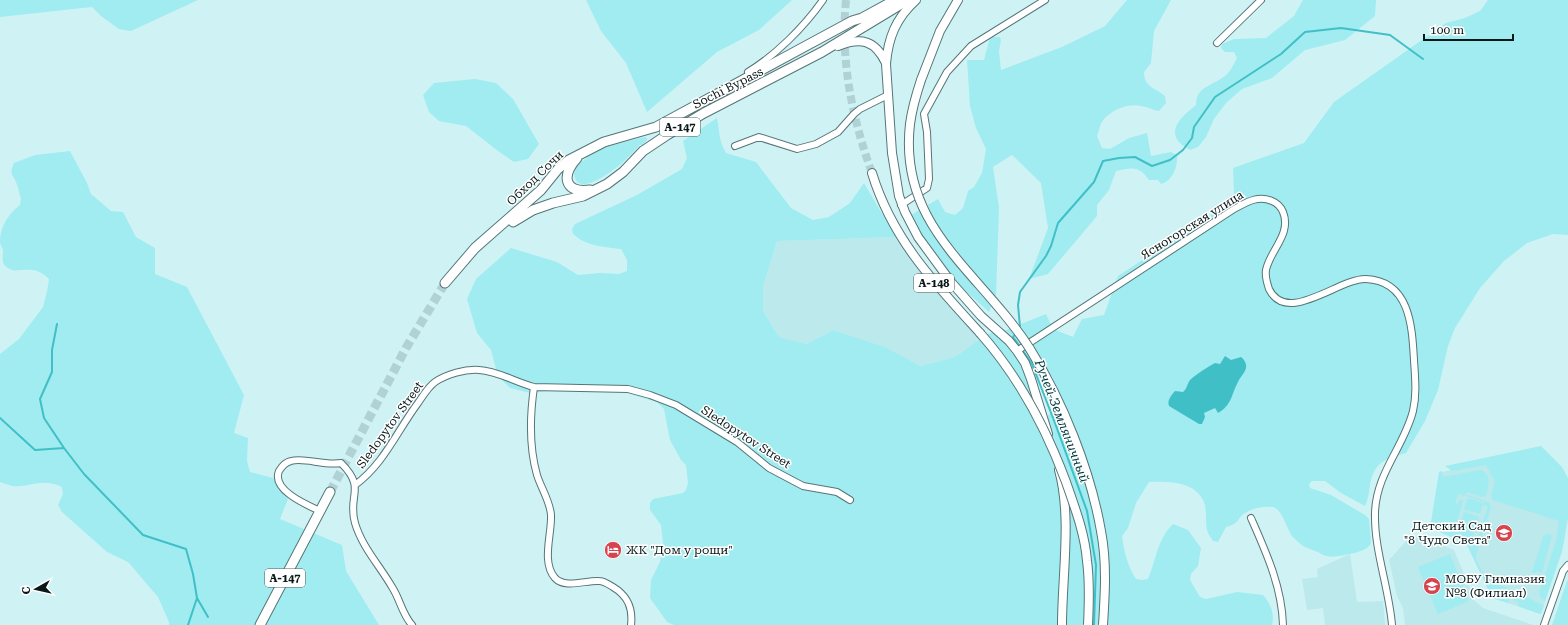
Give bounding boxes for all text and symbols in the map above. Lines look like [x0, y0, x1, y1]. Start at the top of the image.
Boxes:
scale bar [1424, 16, 1513, 42]
text: 100 m [1430, 23, 1464, 37]
street label: Sochi Bypass [690, 64, 766, 112]
road number: А-147 [660, 118, 700, 136]
street label: Обход Сочи [504, 148, 566, 208]
street label: Ясногорская улица [1138, 187, 1246, 262]
road number: А-148 [914, 274, 954, 292]
water label: Ручей Земляничный [1031, 356, 1092, 485]
street label: Sledopytov Street [354, 378, 426, 471]
street label: Sledopytov Street [699, 403, 794, 471]
place label: Детский Сад "8 Чудо Света" [1404, 519, 1491, 547]
school or university icon: Детский Сад "8 Чудо Света" [1494, 523, 1514, 543]
hotel icon: ЖК "Дом у рощи" [603, 540, 623, 560]
place label: ЖК "Дом у рощи" [626, 543, 733, 557]
north arrow [16, 569, 56, 609]
road number: А-147 [265, 569, 305, 587]
place label: МОБУ Гимназия №8 (Филиал) [1445, 572, 1545, 600]
school or university icon: МОБУ Гимназия №8 (Филиал) [1422, 576, 1442, 596]
text: С [20, 585, 34, 595]

